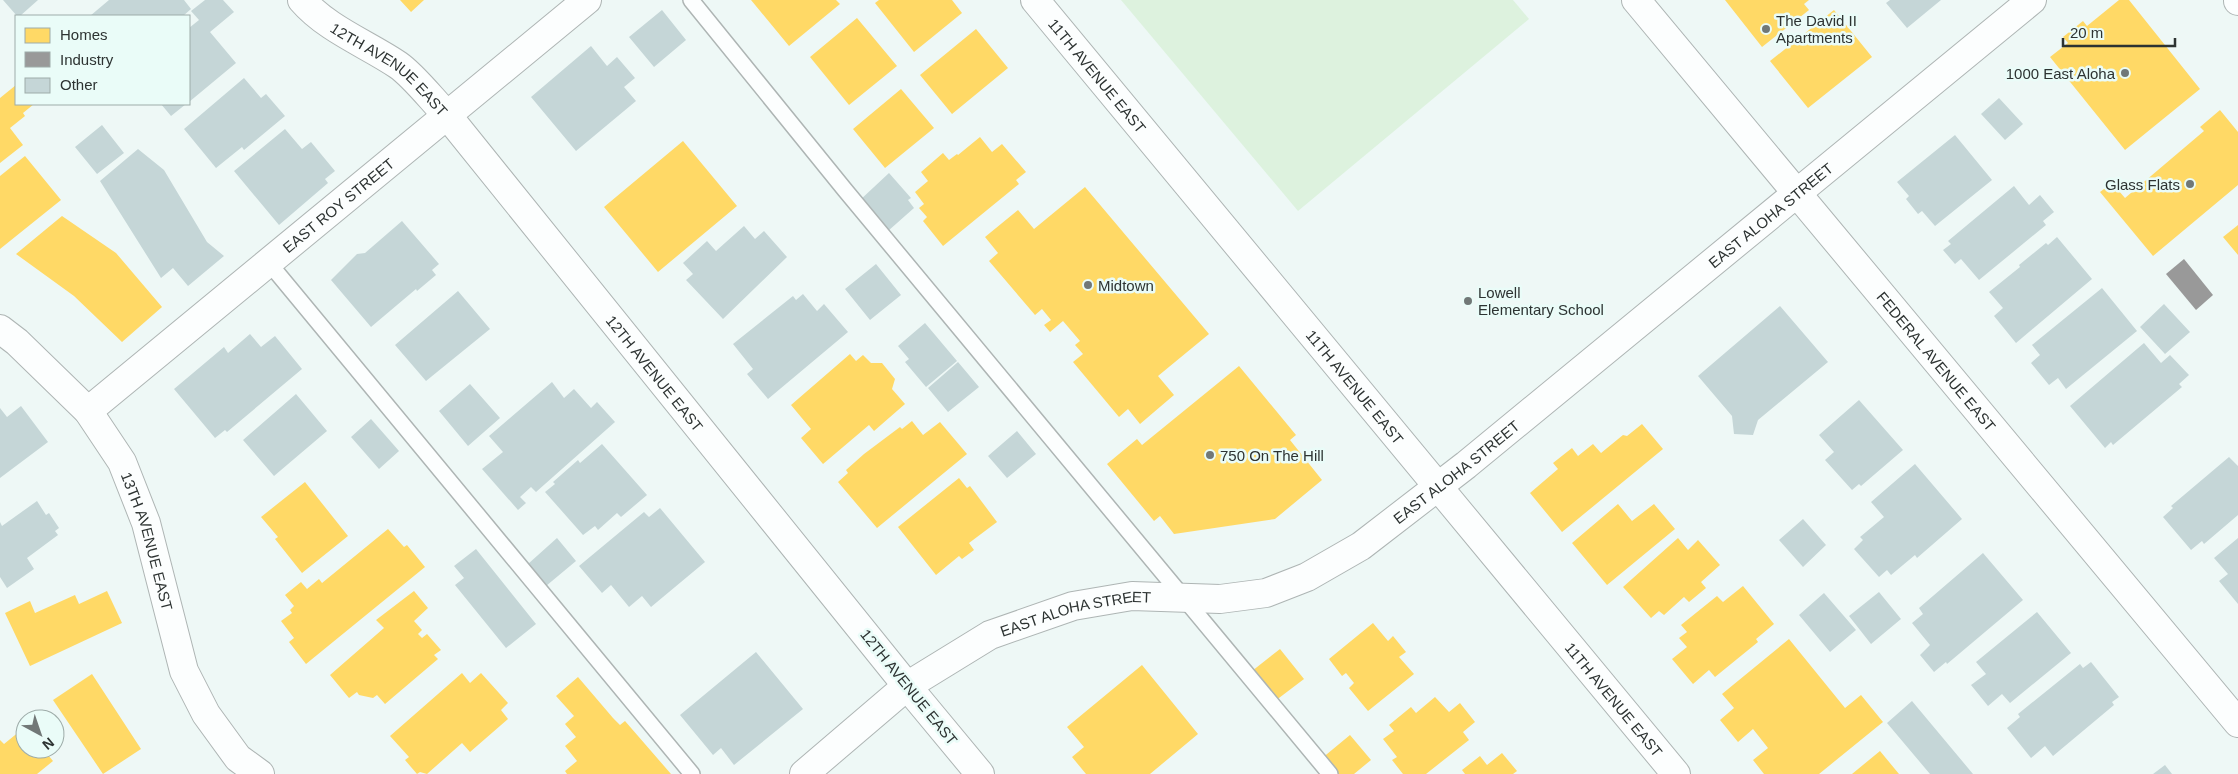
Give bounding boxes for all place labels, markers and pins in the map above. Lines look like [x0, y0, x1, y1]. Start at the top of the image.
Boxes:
place label: The David II Apartments [1776, 12, 1857, 46]
marker: The David II Apartments [1760, 23, 1772, 35]
place label: 1000 East Aloha [2006, 65, 2116, 82]
marker: 1000 East Aloha [2119, 67, 2131, 79]
place label: Glass Flats [2105, 176, 2180, 193]
marker: Glass Flats [2184, 178, 2196, 190]
place label: Midtown [1098, 277, 1154, 294]
marker: Midtown [1082, 279, 1094, 291]
place label: Lowell Elementary School [1478, 284, 1604, 318]
marker: Lowell Elementary School [1462, 295, 1474, 307]
place label: 750 On The Hill [1220, 447, 1324, 464]
marker: 750 On The Hill [1204, 449, 1216, 461]

